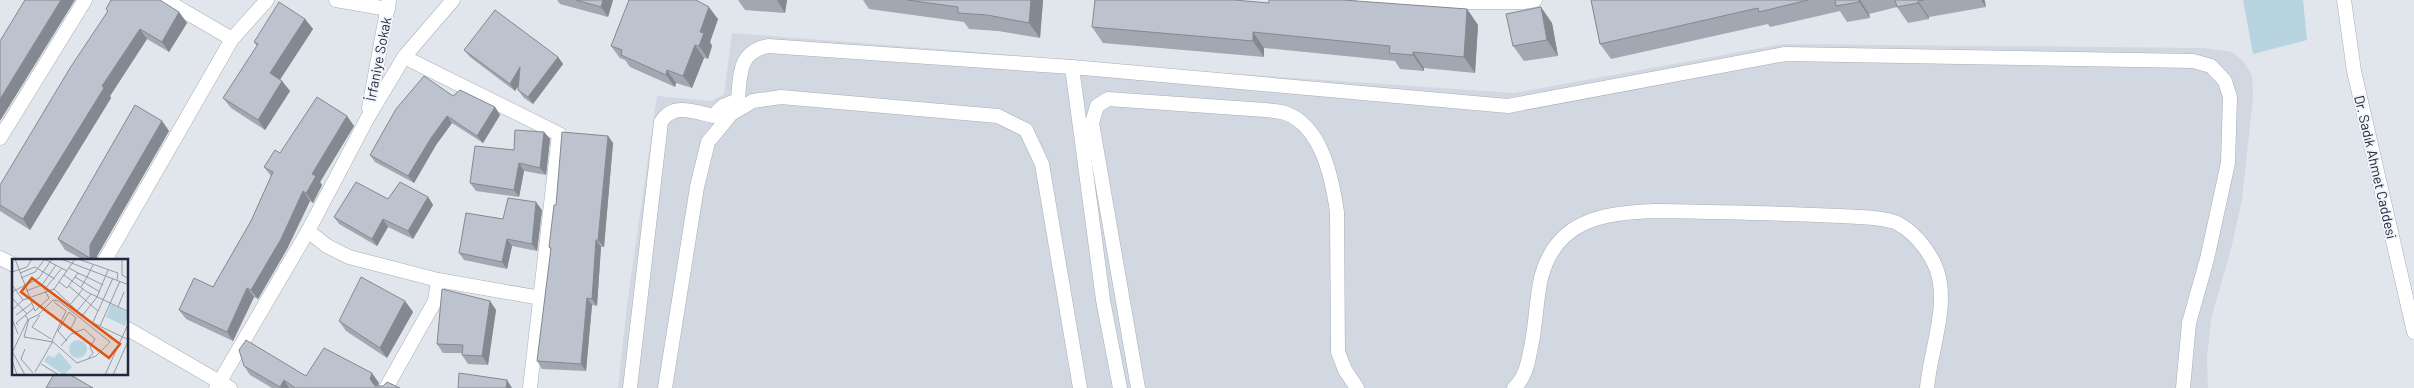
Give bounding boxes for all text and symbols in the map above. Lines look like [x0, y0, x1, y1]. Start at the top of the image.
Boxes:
street label: İrfaniye Sokak [362, 16, 394, 102]
street label: Dr. Sadık Ahmet Caddesi [2351, 93, 2401, 241]
inset map [12, 259, 129, 376]

